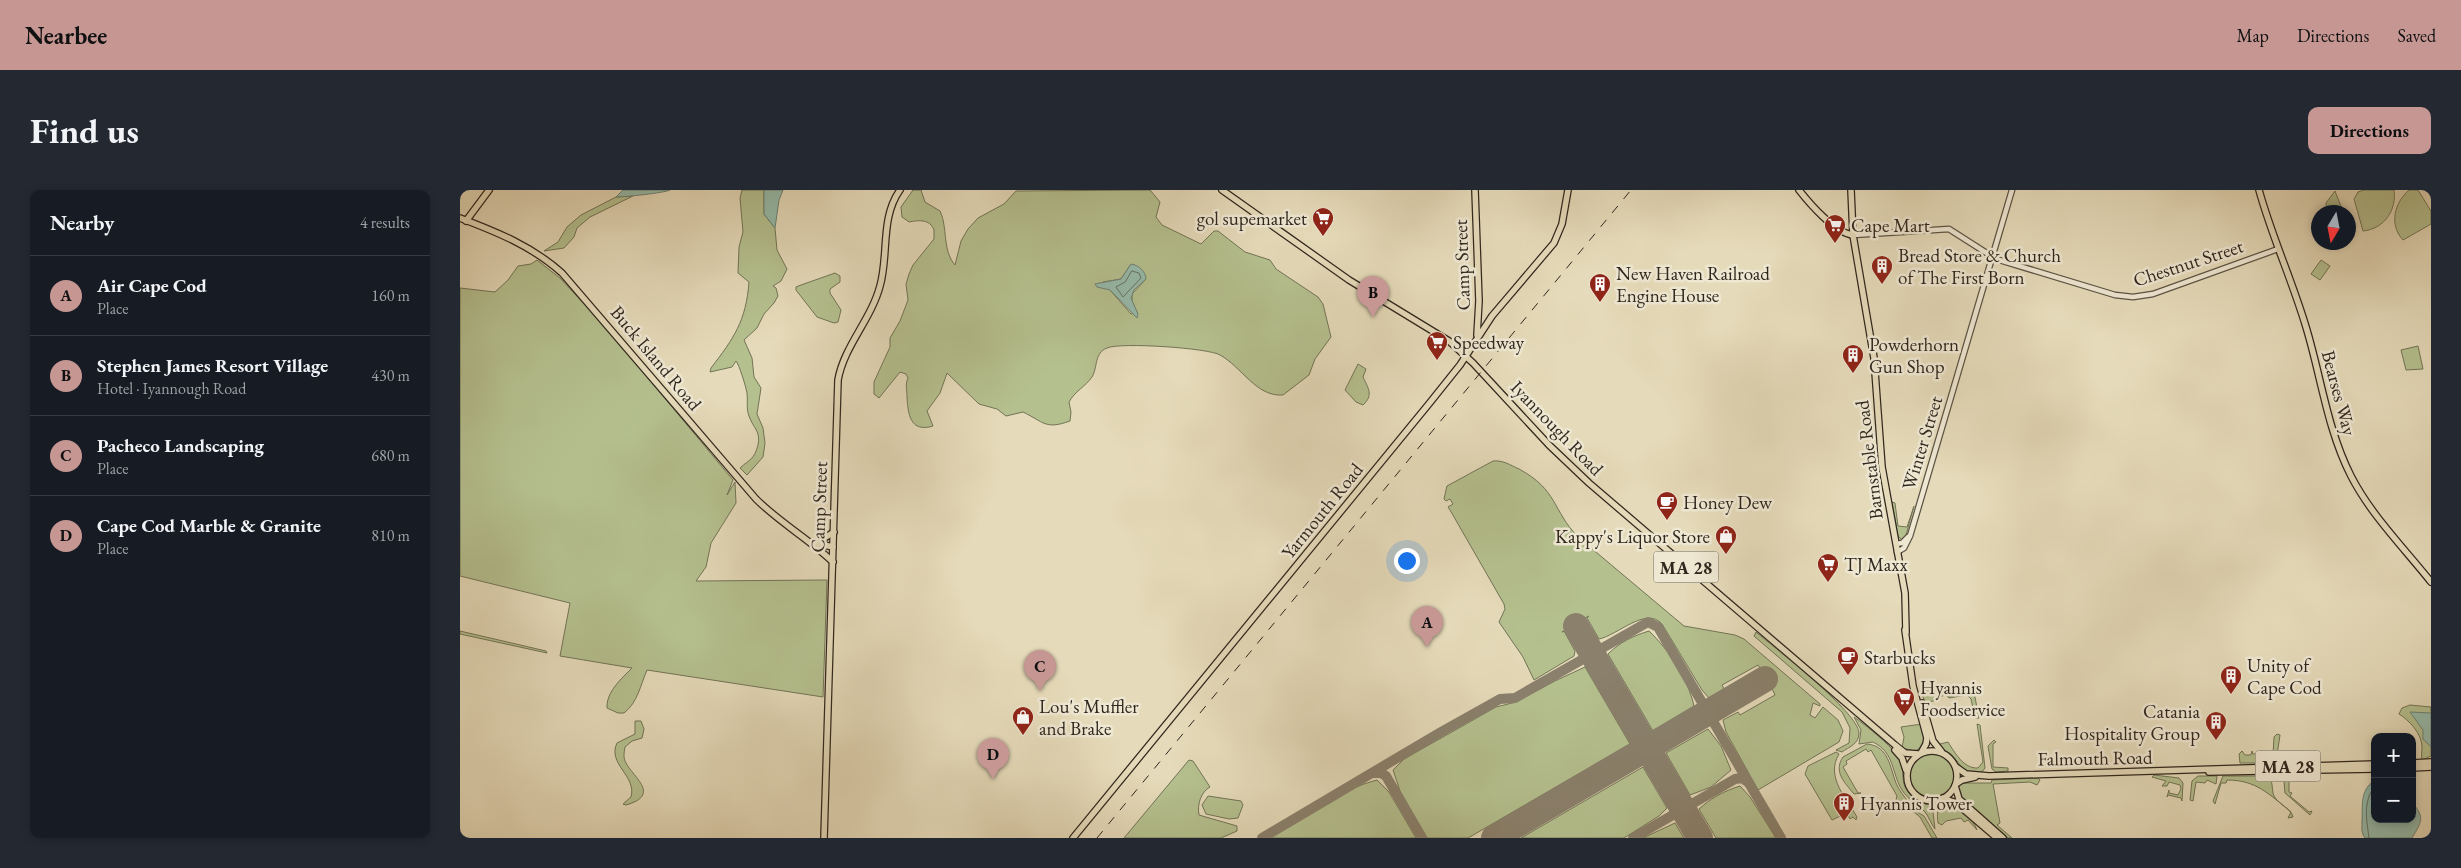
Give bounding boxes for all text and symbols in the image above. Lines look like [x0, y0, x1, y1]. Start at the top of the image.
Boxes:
text: Nearbee [25, 20, 107, 51]
text: Map [2237, 24, 2269, 47]
text: Directions [2297, 24, 2369, 47]
text: Saved [2397, 24, 2436, 47]
button: Directions [2308, 107, 2431, 154]
text: Find us [30, 108, 139, 153]
north arrow [2311, 205, 2356, 250]
place label: gol supemarket [1197, 206, 1307, 231]
supermarket icon: gol supemarket [1311, 206, 1335, 237]
text: Nearby [50, 209, 114, 236]
text: 4 results [360, 212, 410, 233]
supermarket icon: Cape Mart [1823, 213, 1847, 244]
place label: Cape Mart [1851, 213, 1930, 238]
street label: Camp Street [1448, 219, 1476, 311]
street label: Chestnut Street [2130, 233, 2246, 293]
place label: Bread Store & Church of The First Born [1898, 243, 2061, 290]
building icon: Bread Store & Church of The First Born [1870, 254, 1894, 285]
place label: New Haven Railroad Engine House [1616, 261, 1770, 308]
building icon: New Haven Railroad Engine House [1588, 272, 1612, 303]
text: Air Cape Cod [97, 273, 207, 298]
pin: B [1357, 276, 1389, 317]
text: A [60, 285, 72, 306]
text: 160 m [371, 285, 410, 306]
text: Place [97, 298, 129, 319]
street label: Buck Island Road [605, 300, 707, 416]
supermarket icon: Speedway [1425, 330, 1449, 361]
place label: Speedway [1453, 330, 1525, 355]
place label: Powderhorn Gun Shop [1869, 332, 1959, 379]
building icon: Powderhorn Gun Shop [1841, 343, 1865, 374]
street label: Bearses Way [2316, 348, 2363, 439]
text: Stephen James Resort Village [97, 353, 328, 378]
text: B [61, 365, 71, 386]
text: 430 m [371, 365, 410, 386]
street label: Iyannough Road [1505, 375, 1609, 481]
text: Hotel · Iyannough Road [97, 378, 246, 399]
street label: Winter Street [1896, 393, 1948, 493]
street label: Barnstable Road [1849, 399, 1889, 521]
text: Pacheco Landscaping [97, 433, 264, 458]
text: C [60, 445, 72, 466]
text: 680 m [371, 445, 410, 466]
text: Place [97, 458, 129, 479]
street label: Yarmouth Road [1276, 458, 1369, 564]
street label: Camp Street [805, 461, 833, 553]
cafe icon: Honey Dew [1655, 490, 1679, 521]
place label: Honey Dew [1683, 490, 1773, 515]
text: Cape Cod Marble & Granite [97, 513, 321, 538]
place label: Kappy's Liquor Store [1555, 524, 1710, 549]
shop icon: Kappy's Liquor Store [1714, 524, 1738, 555]
text: D [60, 525, 72, 546]
text: 810 m [371, 525, 410, 546]
text: Place [97, 538, 129, 559]
your location [1394, 548, 1420, 574]
road number: MA 28 [1654, 552, 1718, 582]
supermarket icon: TJ Maxx [1816, 552, 1840, 583]
place label: TJ Maxx [1844, 552, 1908, 577]
pin: A [1411, 606, 1443, 647]
cafe icon: Starbucks [1836, 645, 1860, 676]
place label: Starbucks [1864, 645, 1935, 670]
pin: C [1024, 650, 1056, 691]
place label: Unity of Cape Cod [2247, 653, 2322, 700]
building icon: Unity of Cape Cod [2219, 664, 2243, 695]
place label: Hyannis Foodservice [1920, 675, 2005, 722]
supermarket icon: Hyannis Foodservice [1892, 686, 1916, 717]
place label: Lou's Muffler and Brake [1039, 694, 1139, 741]
place label: Catania Hospitality Group [2064, 699, 2200, 746]
shop icon: Lou's Muffler and Brake [1011, 705, 1035, 736]
building icon: Catania Hospitality Group [2204, 710, 2228, 741]
map controls [2371, 733, 2416, 823]
button: + [2371, 733, 2416, 778]
pin: D [977, 738, 1009, 779]
street label: Falmouth Road [2037, 744, 2153, 772]
road number: MA 28 [2256, 750, 2320, 782]
button: − [2371, 778, 2416, 823]
building icon: Hyannis Tower [1832, 791, 1856, 822]
place label: Hyannis Tower [1860, 791, 1972, 816]

